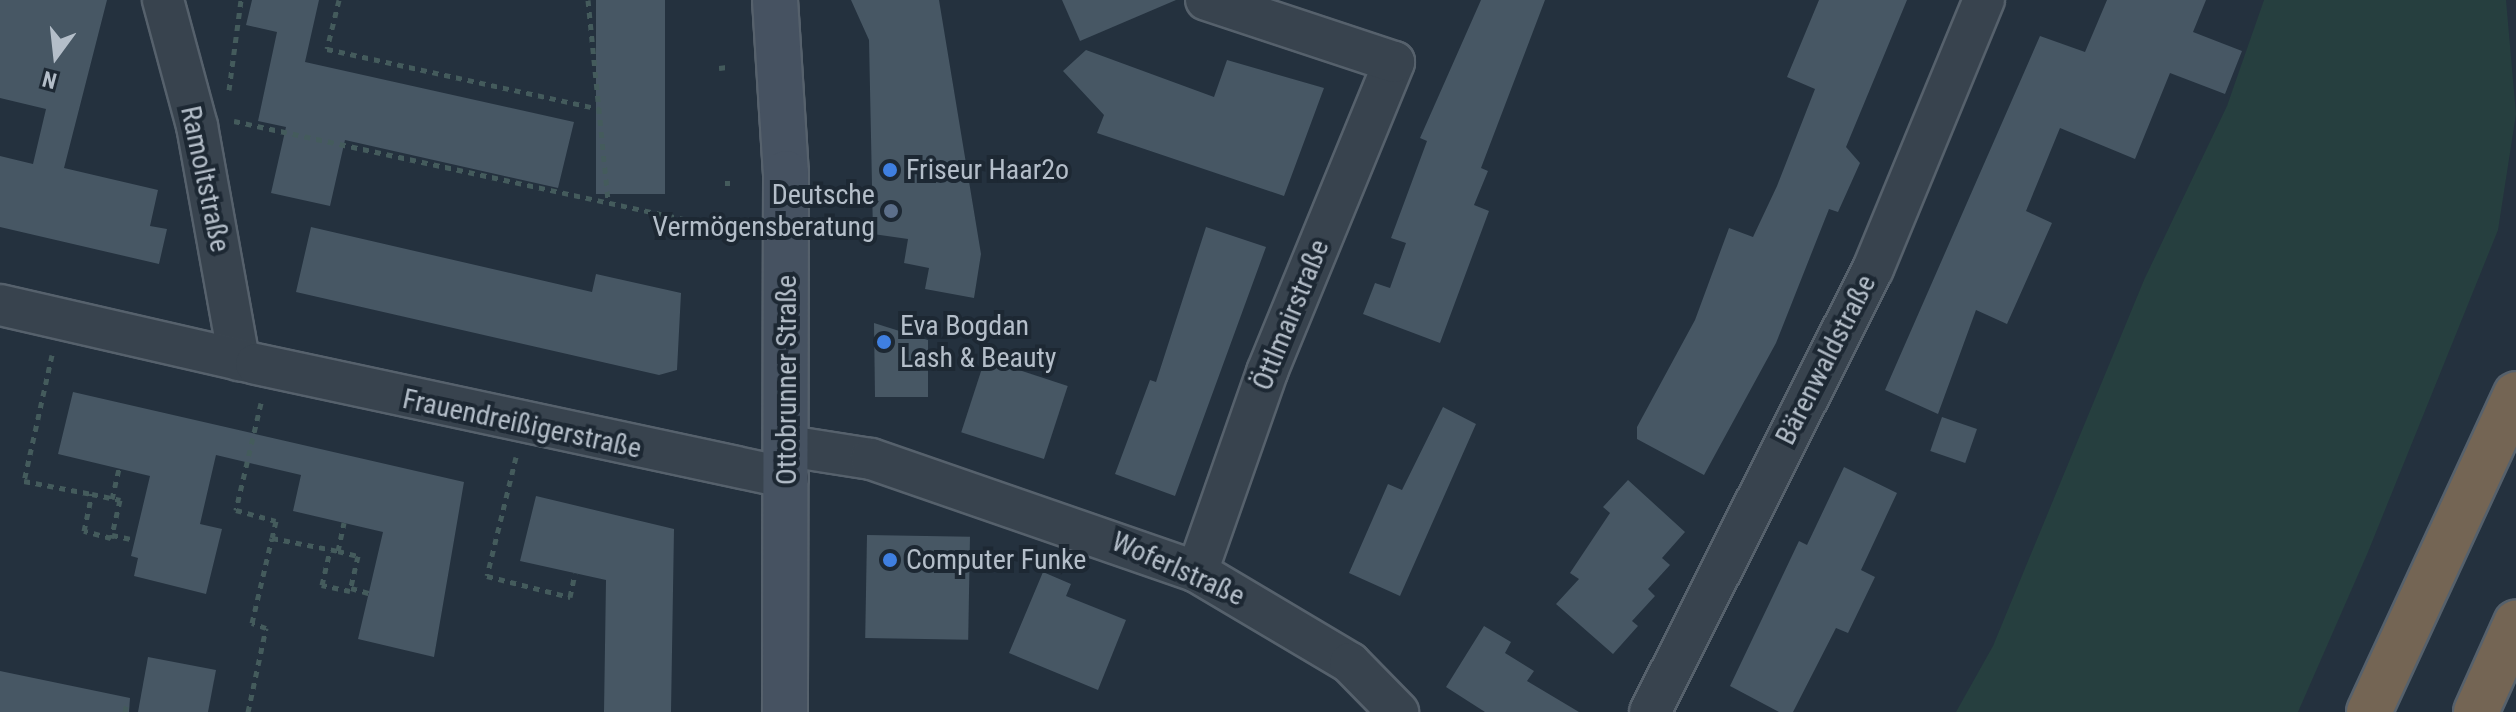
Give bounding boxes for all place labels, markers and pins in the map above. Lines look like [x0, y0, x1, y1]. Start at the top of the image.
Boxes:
place label: Friseur Haar2o [906, 153, 1069, 187]
marker: Friseur Haar2o [881, 161, 899, 179]
place label: Deutsche Vermögensberatung [652, 178, 875, 244]
marker: Deutsche Vermögensberatung [882, 202, 900, 220]
place label: Eva Bogdan Lash & Beauty [900, 309, 1056, 375]
marker: Eva Bogdan Lash & Beauty [875, 333, 893, 351]
place label: Computer Funke [906, 543, 1086, 577]
marker: Computer Funke [881, 551, 899, 569]

